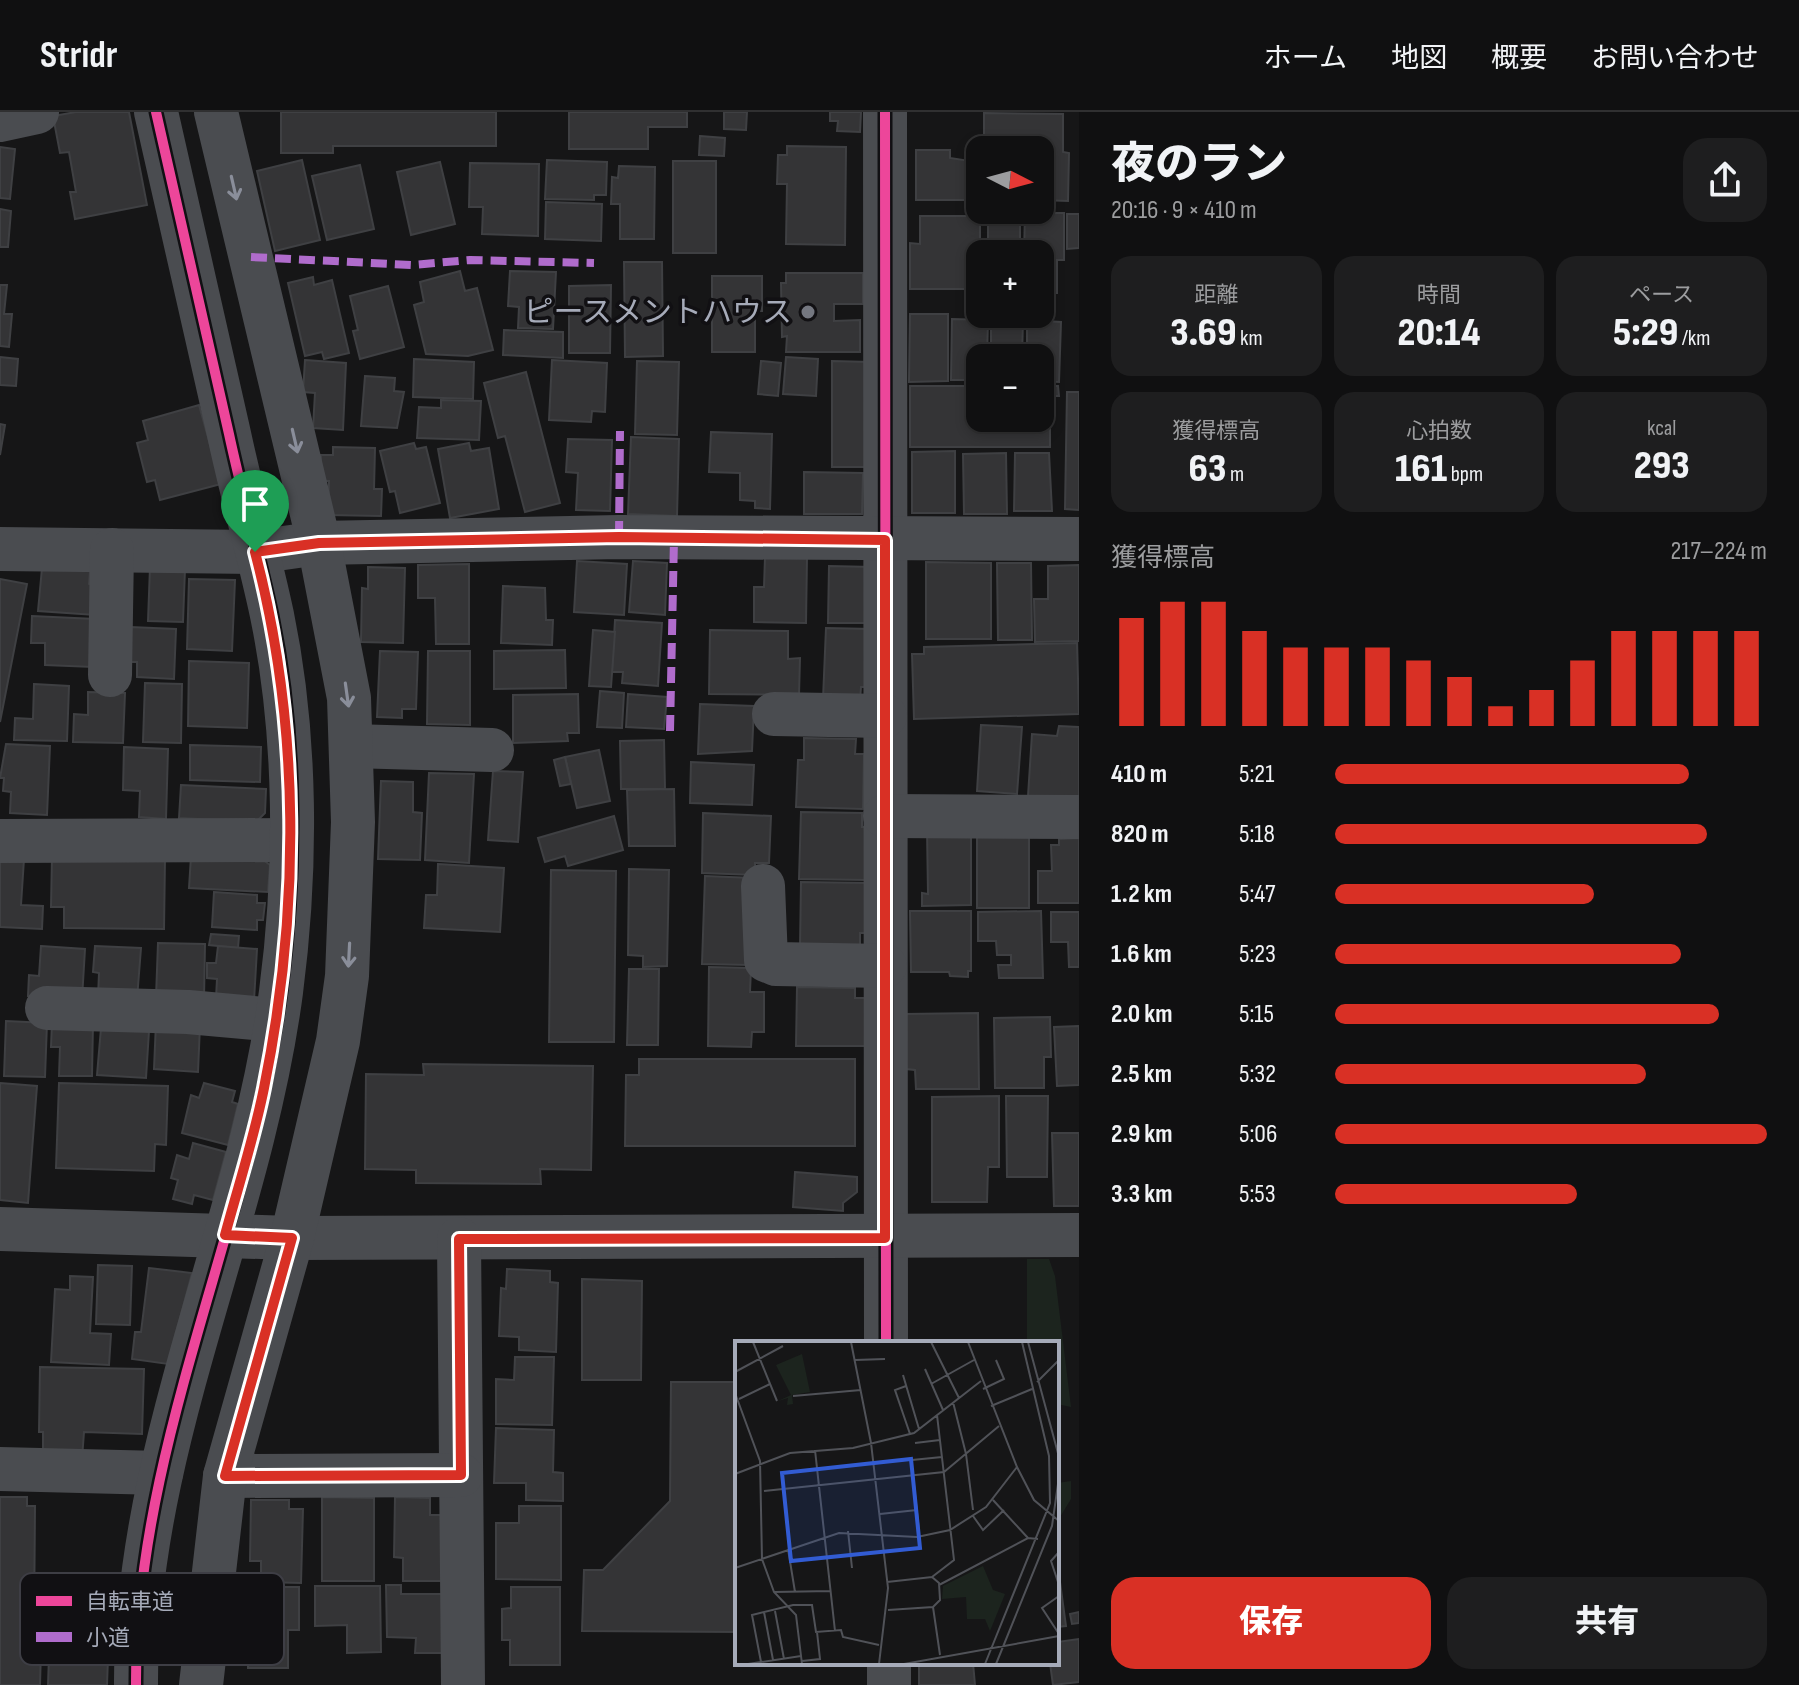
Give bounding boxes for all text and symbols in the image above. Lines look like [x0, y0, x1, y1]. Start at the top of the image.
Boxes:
text: Stridr [40, 33, 117, 78]
text: ホーム [1264, 42, 1347, 75]
text: 地図 [1391, 42, 1447, 75]
text: 概要 [1491, 42, 1547, 75]
text: お問い合わせ [1591, 42, 1759, 75]
north arrow [966, 136, 1054, 224]
map controls [966, 136, 1054, 432]
text: 夜のラン [1111, 138, 1287, 191]
button: share [1683, 138, 1767, 222]
one-way arrow [228, 174, 243, 200]
text: 20:16 · 9 × 410 m [1111, 195, 1257, 226]
button: + [966, 240, 1054, 328]
text: 距離 [1194, 282, 1238, 309]
text: 時間 [1417, 282, 1461, 309]
text: ペース [1629, 282, 1694, 309]
place label: ピースメントハウス [524, 295, 792, 331]
marker: ピースメントハウス [799, 303, 817, 321]
text: 3.69 [1170, 309, 1236, 357]
text: 20:14 [1398, 309, 1480, 357]
text: 5:29 [1613, 309, 1678, 357]
text: km [1236, 325, 1263, 352]
text: /km [1678, 325, 1710, 352]
button: − [966, 344, 1054, 432]
text: kcal [1647, 415, 1676, 442]
text: 獲得標高 [1172, 418, 1260, 445]
text: 心拍数 [1406, 418, 1472, 445]
one-way arrow [288, 427, 303, 453]
text: 293 [1634, 442, 1690, 490]
text: 63 [1189, 445, 1226, 493]
text: 161 [1395, 445, 1447, 493]
text: m [1226, 461, 1244, 488]
text: bpm [1447, 461, 1483, 488]
pin [221, 470, 289, 552]
icon: arrive [233, 482, 277, 526]
text: 217–224 m [1671, 536, 1767, 567]
text: 獲得標高 [1111, 543, 1215, 574]
one-way arrow [340, 682, 355, 707]
text: 410 m [1111, 759, 1167, 790]
text: 5:21 [1239, 759, 1274, 790]
text: 820 m [1111, 819, 1169, 850]
text: 5:18 [1239, 819, 1275, 850]
text: 1.2 km [1111, 879, 1172, 910]
text: 5:47 [1239, 879, 1275, 910]
text: 1.6 km [1111, 939, 1172, 970]
text: 5:23 [1239, 939, 1276, 970]
one-way arrow [341, 941, 356, 968]
text: 2.0 km [1111, 999, 1172, 1030]
text: 5:15 [1239, 999, 1274, 1030]
text: 2.5 km [1111, 1059, 1172, 1090]
text: 5:32 [1239, 1059, 1276, 1090]
text: 2.9 km [1111, 1119, 1173, 1150]
text: 5:06 [1239, 1119, 1277, 1150]
text: 3.3 km [1111, 1179, 1173, 1210]
text: 5:53 [1239, 1179, 1276, 1210]
inset map [735, 1341, 1059, 1665]
legend [20, 1573, 284, 1665]
button: 保存 [1111, 1577, 1431, 1669]
button: 共有 [1447, 1577, 1767, 1669]
text: 自転車道 [86, 1589, 174, 1616]
text: 小道 [86, 1625, 130, 1652]

